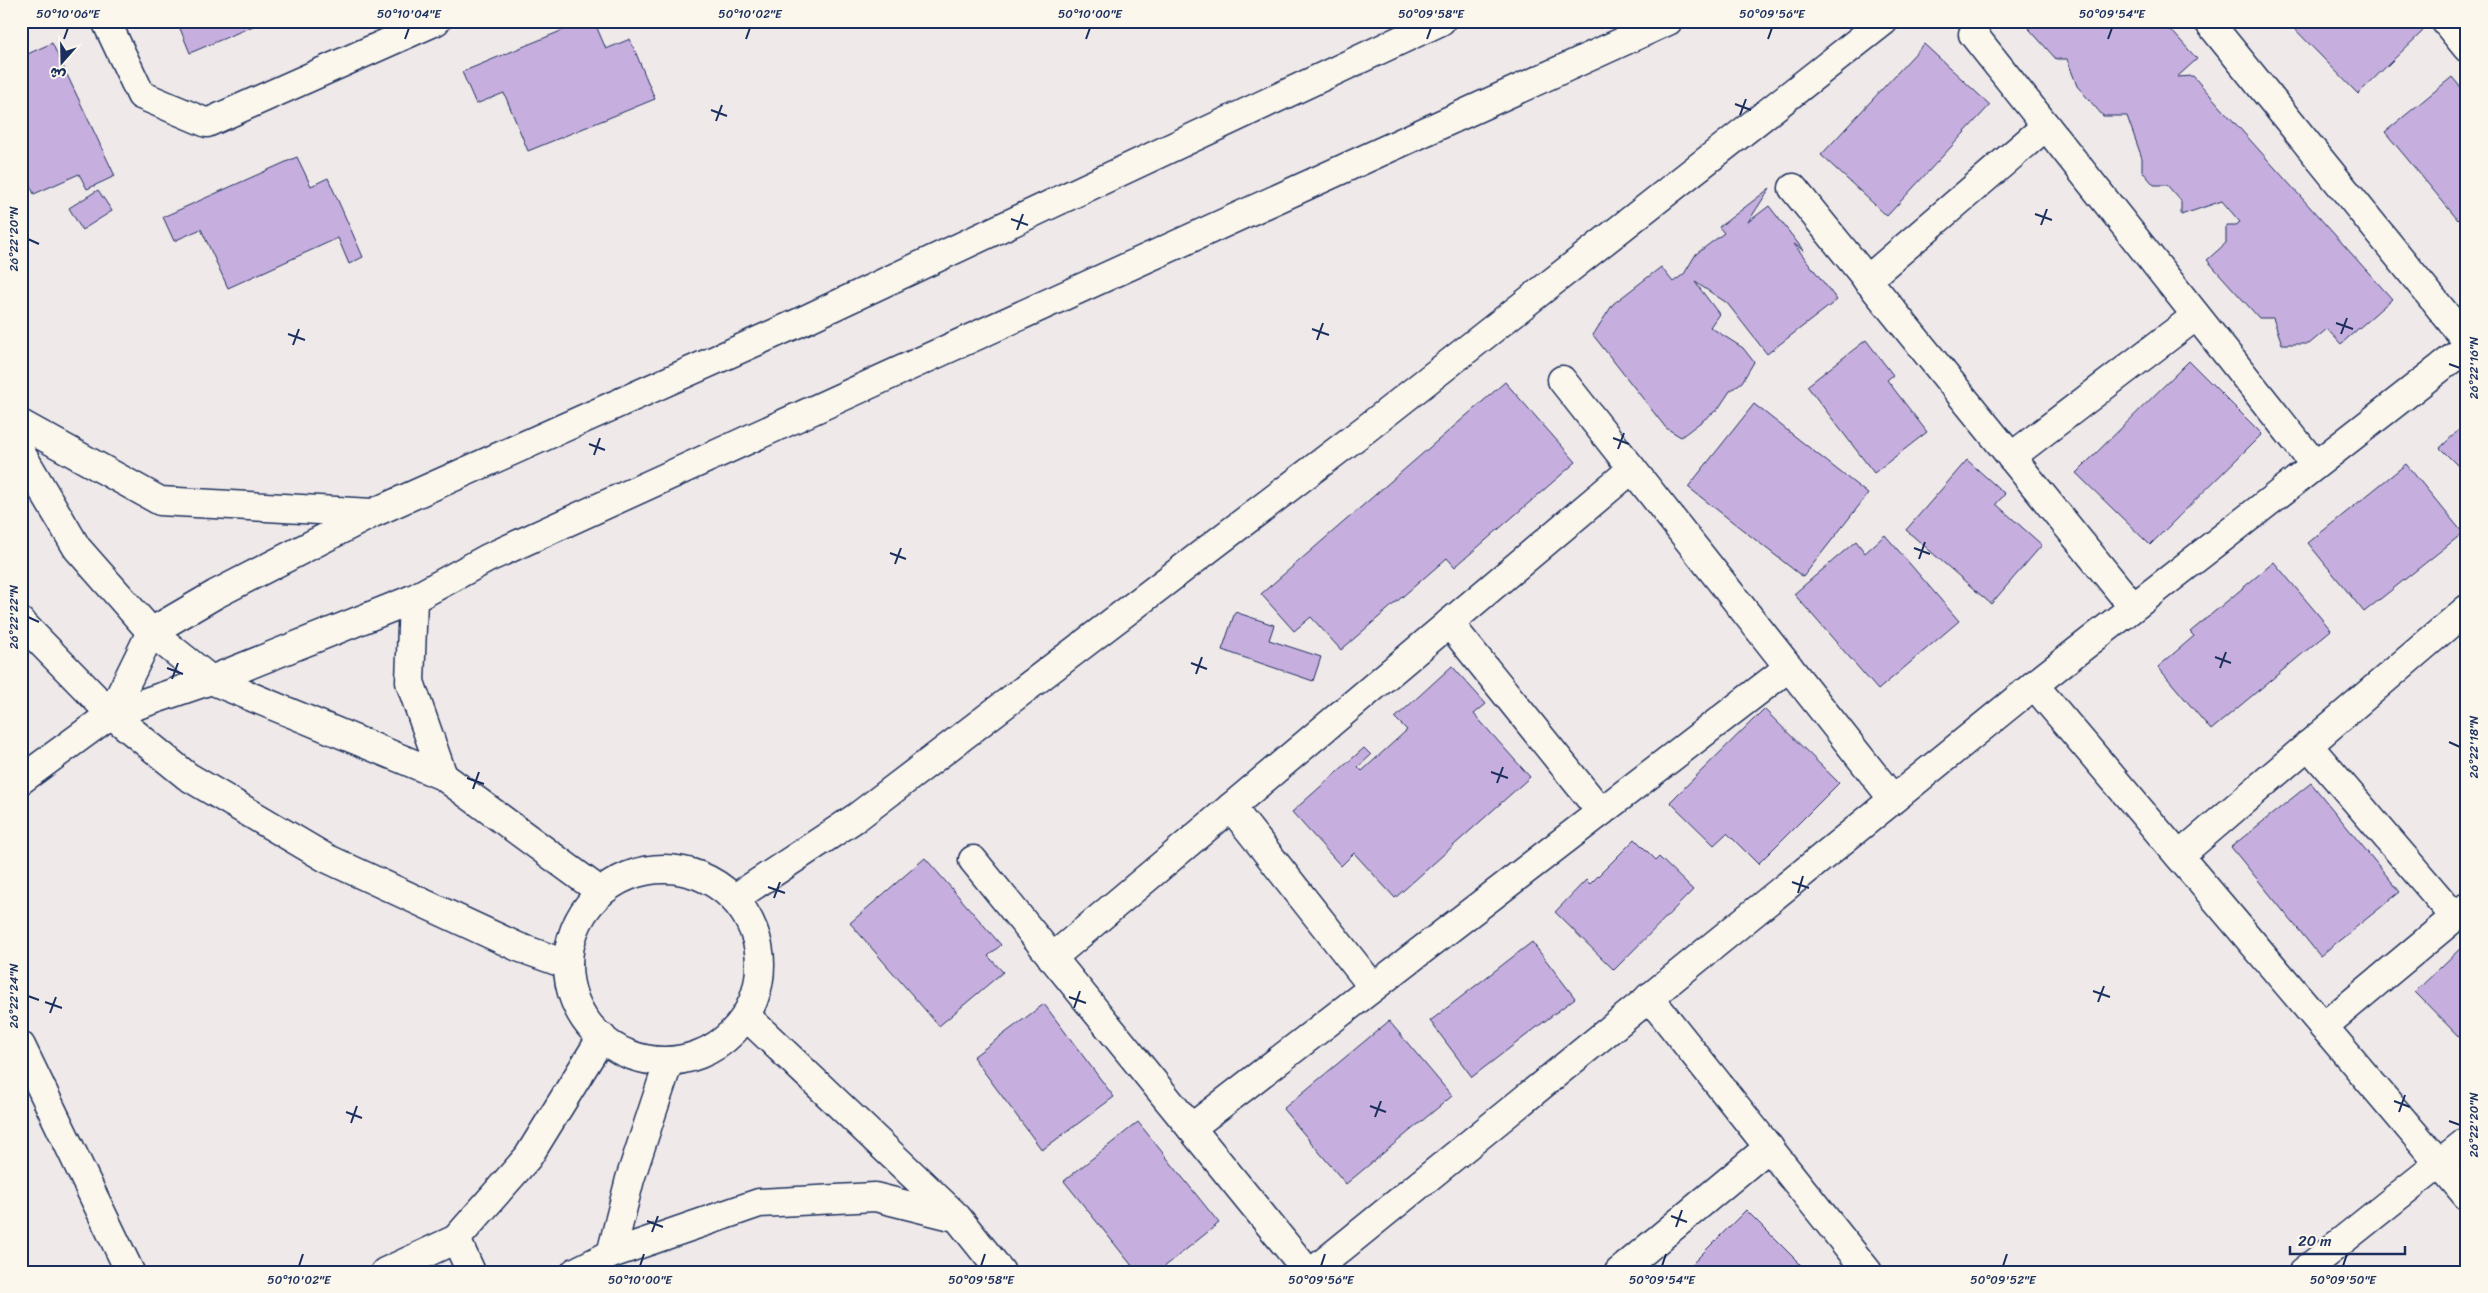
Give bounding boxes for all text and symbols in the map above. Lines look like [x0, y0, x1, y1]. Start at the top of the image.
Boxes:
text: 50°10'06"E [36, 3, 101, 25]
text: 50°10'04"E [377, 3, 442, 25]
text: 50°10'02"E [718, 3, 783, 25]
text: 50°10'00"E [1058, 3, 1123, 25]
text: 50°09'58"E [1398, 3, 1465, 25]
text: 50°09'56"E [1739, 3, 1806, 25]
text: 50°09'54"E [2079, 3, 2146, 25]
north arrow [38, 38, 88, 88]
text: ش [46, 59, 69, 88]
text: 26°22'20"N [3, 206, 25, 272]
text: 26°22'16"N [2463, 336, 2485, 399]
text: 26°22'22"N [3, 584, 25, 649]
text: 26°22'18"N [2463, 715, 2485, 778]
text: 26°22'24"N [3, 963, 25, 1028]
text: 26°22'20"N [2463, 1092, 2485, 1158]
scale bar [2290, 1223, 2406, 1255]
text: 20 m [2298, 1228, 2332, 1254]
text: 50°10'02"E [267, 1269, 332, 1291]
text: 50°10'00"E [608, 1269, 673, 1291]
text: 50°09'58"E [948, 1269, 1015, 1291]
text: 50°09'56"E [1288, 1269, 1355, 1291]
text: 50°09'54"E [1629, 1269, 1696, 1291]
text: 50°09'52"E [1970, 1269, 2037, 1291]
text: 50°09'50"E [2310, 1269, 2377, 1291]

